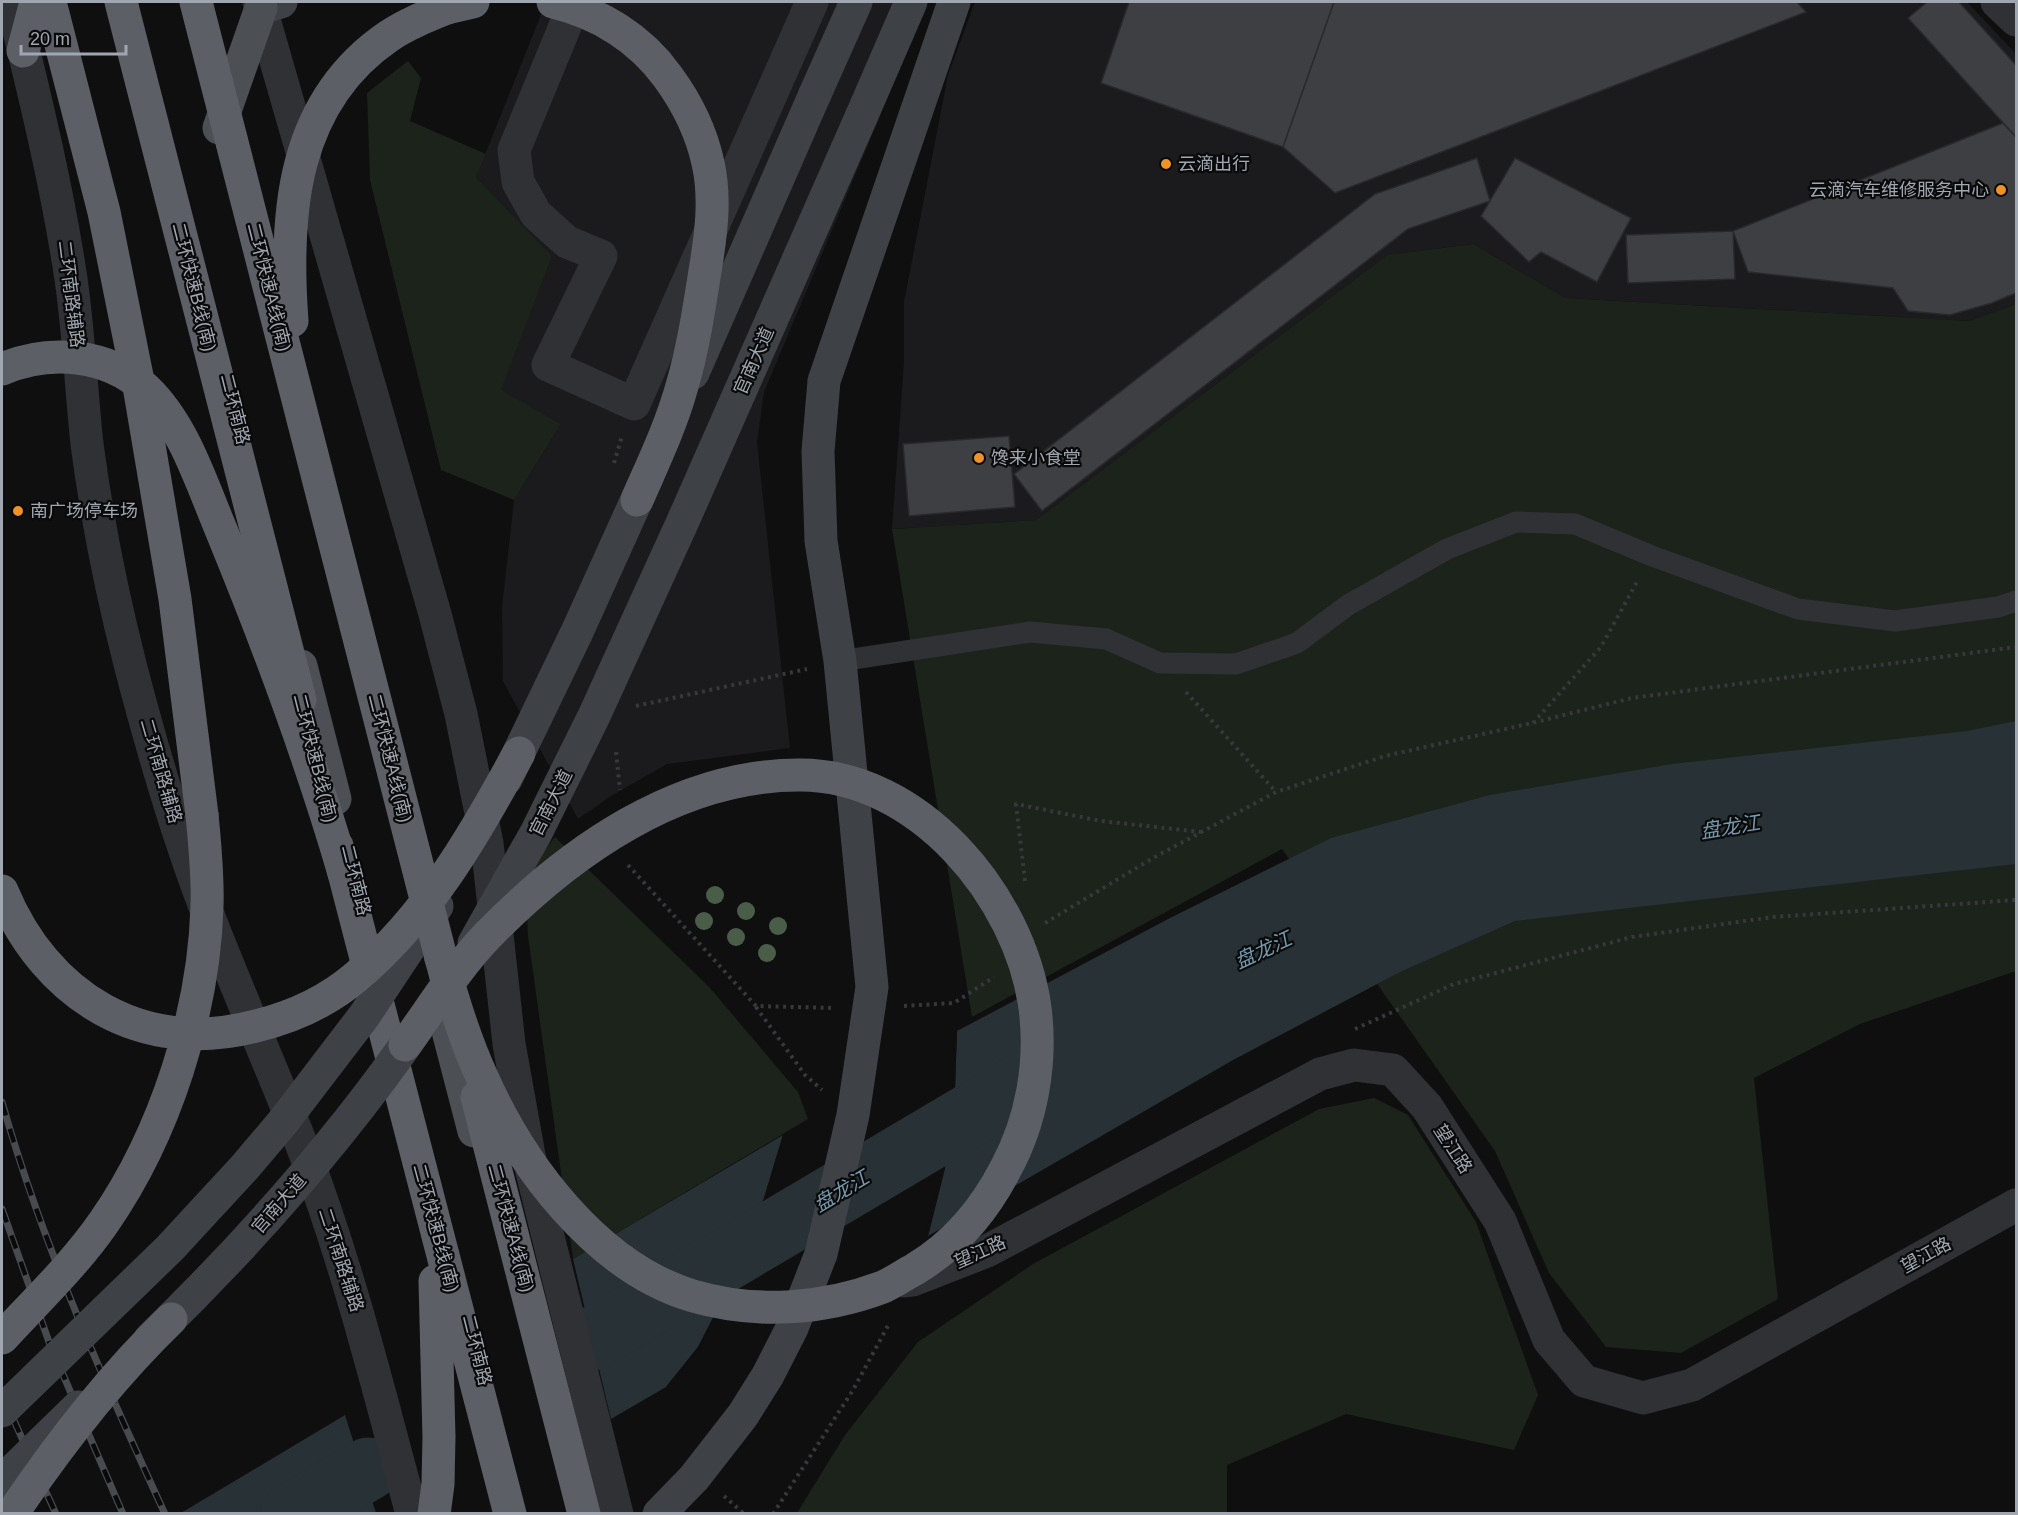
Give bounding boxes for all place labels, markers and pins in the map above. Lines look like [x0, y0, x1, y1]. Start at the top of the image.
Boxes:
place label: 云滴出行 [1178, 154, 1250, 174]
marker: 云滴出行 [1159, 157, 1173, 171]
place label: 云滴汽车维修服务中心 [1809, 180, 1989, 200]
marker: 云滴汽车维修服务中心 [1994, 183, 2008, 197]
place label: 馋来小食堂 [991, 448, 1081, 468]
marker: 馋来小食堂 [972, 451, 986, 465]
place label: 南广场停车场 [30, 501, 138, 521]
marker: 南广场停车场 [11, 504, 25, 518]

